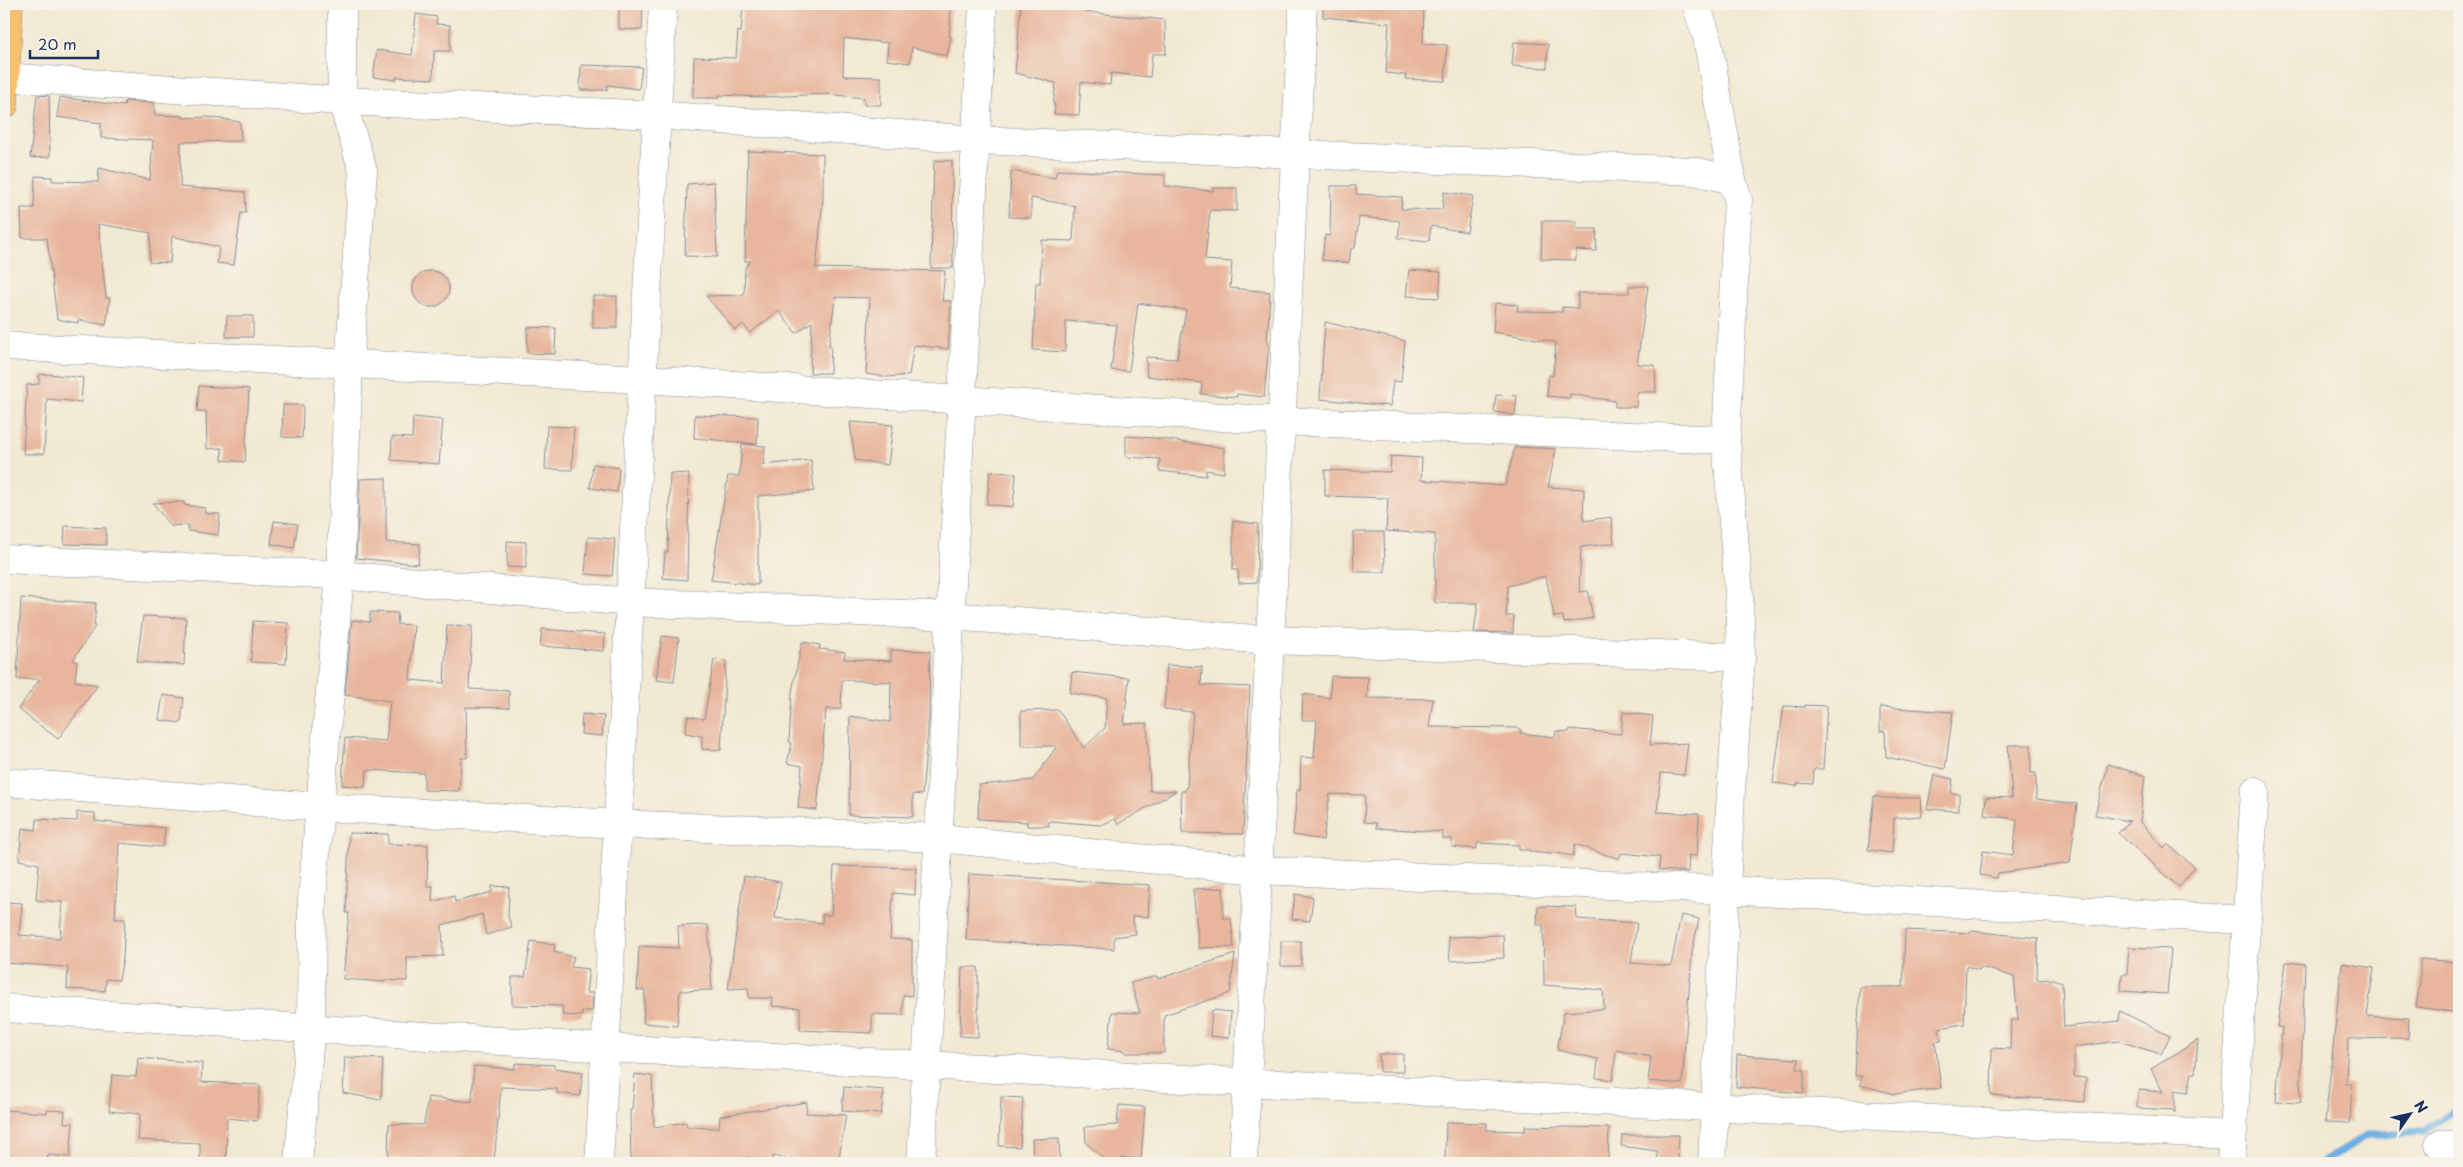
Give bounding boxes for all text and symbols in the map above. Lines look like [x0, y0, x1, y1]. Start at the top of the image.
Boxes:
scale bar [30, 28, 98, 60]
text: 20 m [38, 32, 77, 55]
north arrow [2386, 1090, 2436, 1140]
text: N [2409, 1096, 2433, 1117]

